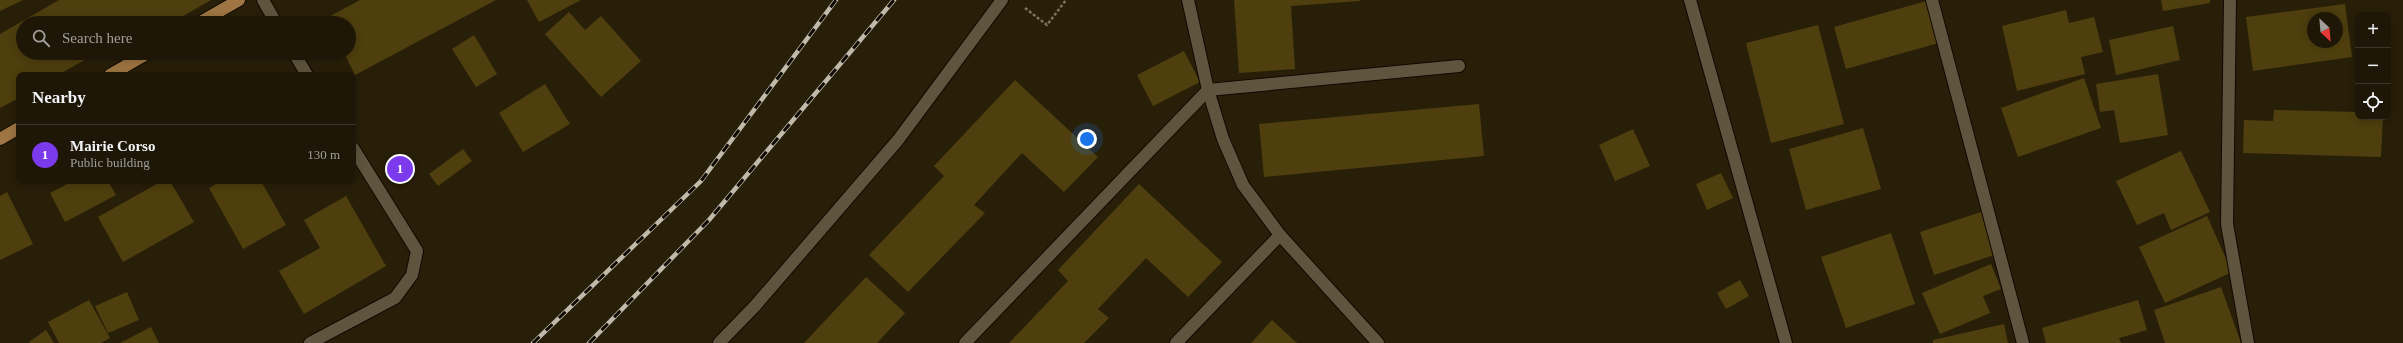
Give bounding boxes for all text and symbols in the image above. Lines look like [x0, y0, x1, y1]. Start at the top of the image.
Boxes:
north arrow [2307, 12, 2343, 48]
map controls [2355, 12, 2391, 120]
button: + [2355, 12, 2391, 48]
search box [16, 16, 356, 60]
icon: search [30, 27, 52, 49]
text: Search here [62, 30, 132, 46]
button: − [2355, 48, 2391, 84]
button: locate [2355, 84, 2391, 120]
text: Nearby [32, 88, 86, 107]
your location [1077, 129, 1097, 149]
text: Mairie Corso [70, 138, 155, 154]
text: 1 [42, 147, 48, 162]
text: 130 m [307, 147, 340, 162]
pin: 1 [387, 154, 413, 184]
text: Public building [70, 155, 150, 170]

